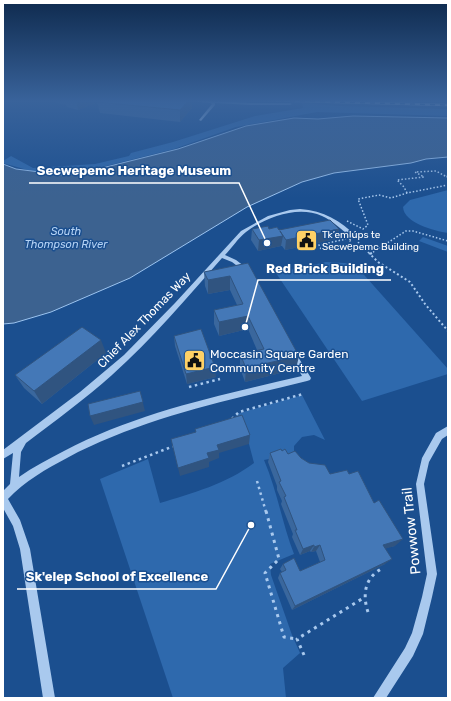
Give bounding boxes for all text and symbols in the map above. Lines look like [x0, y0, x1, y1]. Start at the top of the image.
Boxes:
callout: Secwepemc Heritage Museum [29, 158, 239, 183]
text: Secwepemc Heritage Museum [37, 163, 231, 178]
water label: South Thompson River [25, 225, 108, 251]
public building icon: Tk’emlúps te Secwe̓pemc Building [294, 227, 320, 253]
place label: Tk’emlúps te Secwe̓pemc Building [322, 229, 419, 253]
callout: Red Brick Building [258, 255, 391, 280]
text: Red Brick Building [266, 261, 384, 276]
street label: Chief Alex Thomas Way [94, 269, 194, 371]
place label: Moccasin Square Garden Community Centre [210, 347, 348, 375]
public building icon: Moccasin Square Garden Community Centre [182, 348, 208, 374]
street label: Powwow Trail [398, 487, 425, 575]
callout: Sk'elep School of Excellence [17, 564, 216, 589]
text: Sk'elep School of Excellence [26, 569, 208, 584]

